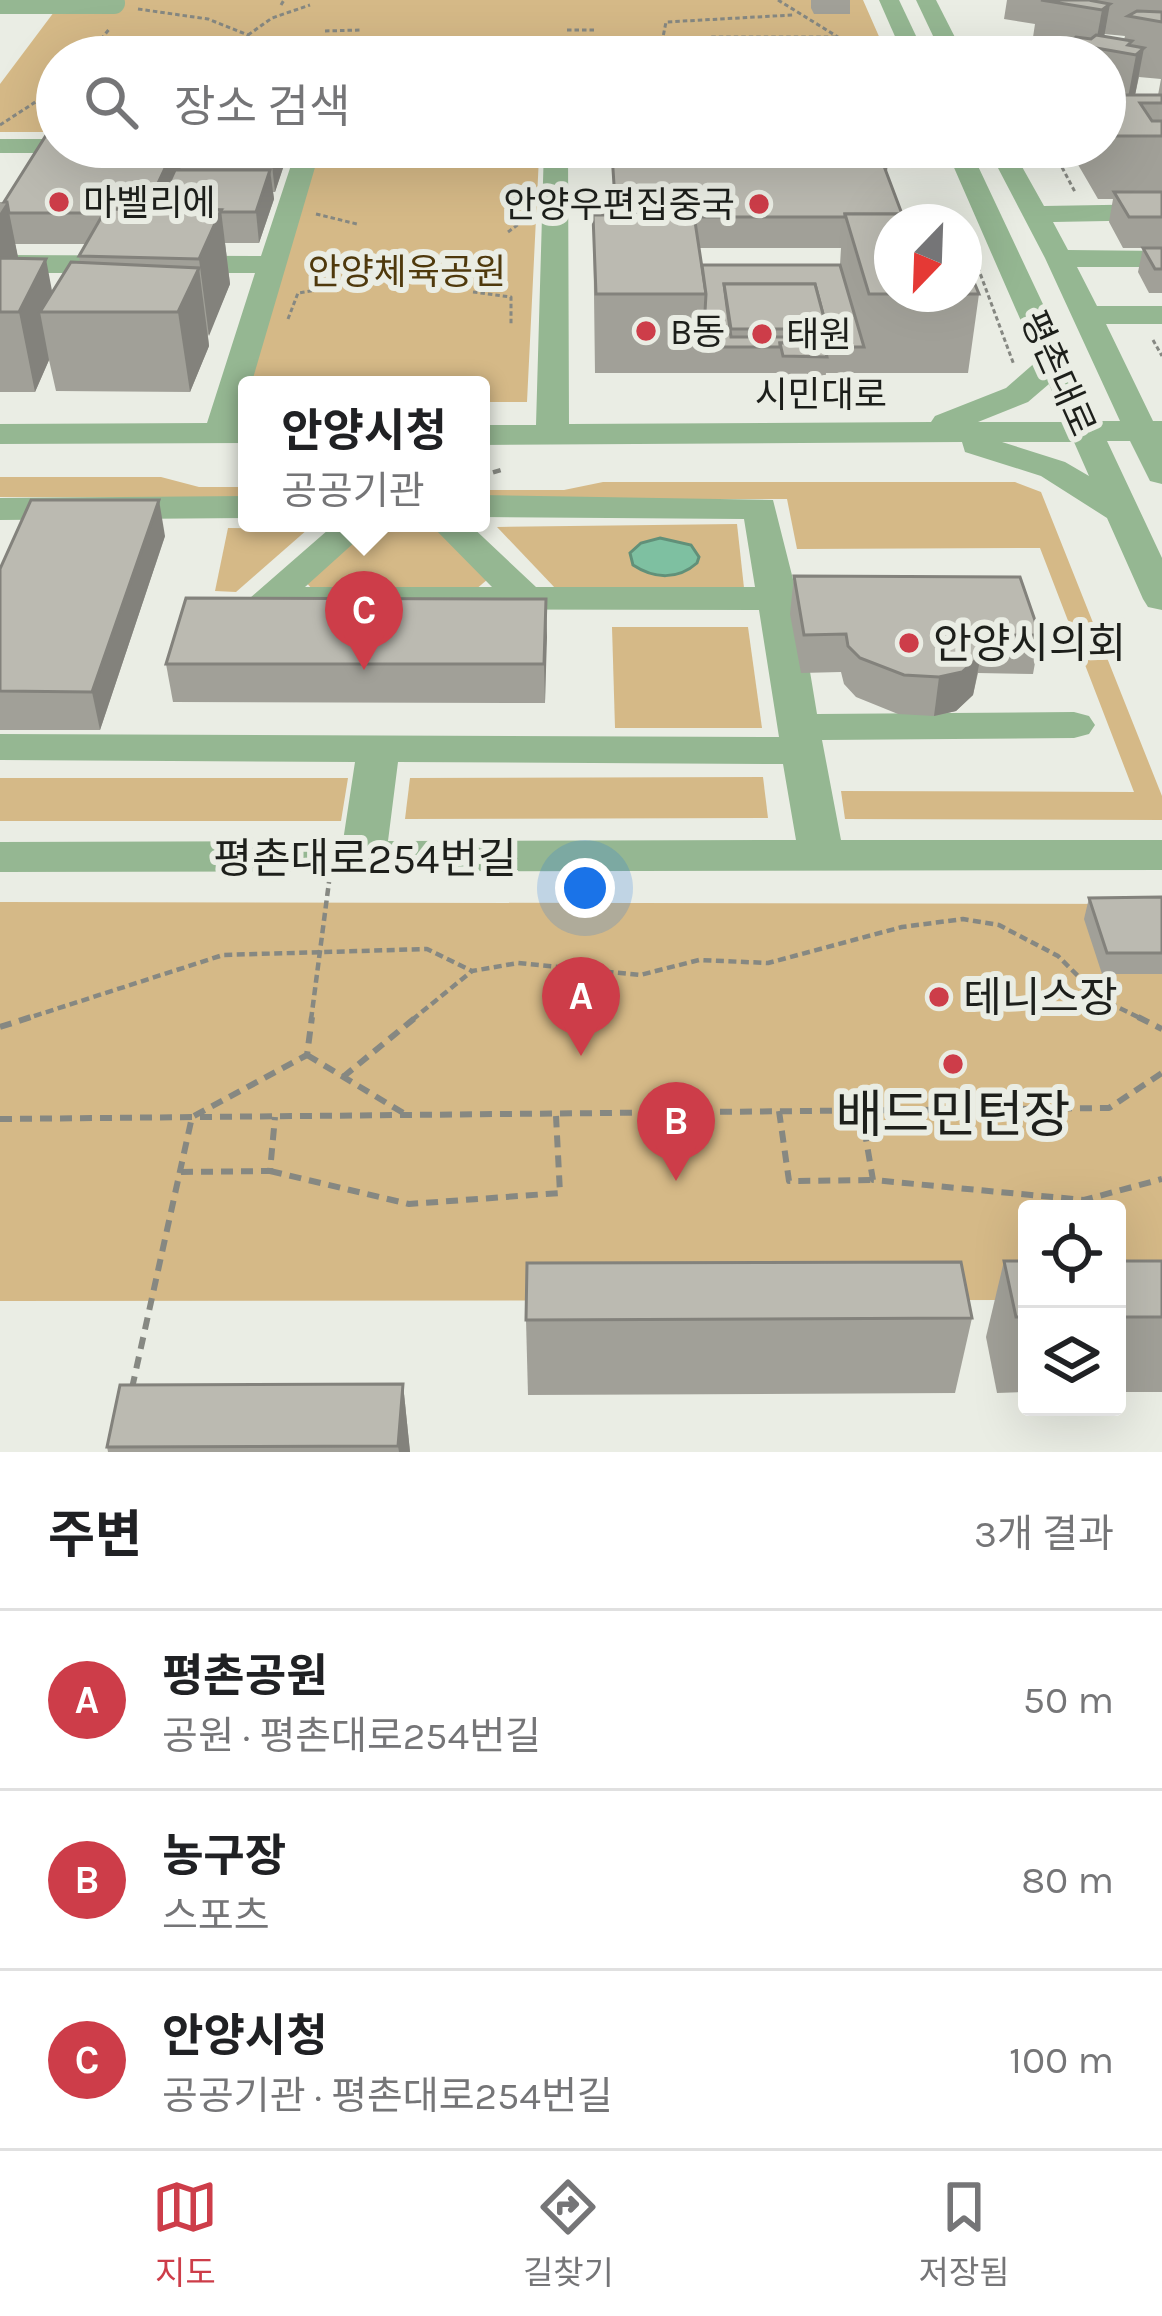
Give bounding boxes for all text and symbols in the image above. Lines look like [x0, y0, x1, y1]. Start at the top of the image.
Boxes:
search box [36, 36, 1126, 168]
icon: search [78, 69, 144, 135]
text: 장소 검색 [174, 81, 350, 133]
place label: 마벨리에 [83, 182, 215, 224]
place label: 안양우편집중국 [503, 184, 735, 226]
marker: 마벨리에 [46, 189, 72, 215]
marker: 안양우편집중국 [746, 191, 772, 217]
north arrow [874, 204, 982, 312]
park label: 안양체육공원 [308, 251, 506, 293]
street label: 평촌대로 [1012, 304, 1104, 442]
place label: B동 [670, 311, 726, 353]
place label: 태원 [786, 314, 852, 356]
marker: B동 [633, 318, 659, 344]
marker: 태원 [749, 321, 775, 347]
street label: 시민대로 [755, 374, 887, 416]
popup [238, 376, 490, 532]
text: 안양시청 [281, 405, 447, 457]
text: 공공기관 [281, 468, 425, 514]
pin: C [325, 571, 403, 670]
place label: 안양시의회 [933, 619, 1126, 669]
marker: 안양시의회 [896, 630, 922, 656]
street label: 평촌대로254번길 [213, 834, 517, 884]
your location [555, 858, 615, 918]
pin: A [542, 957, 620, 1056]
place label: 테니스장 [963, 973, 1118, 1023]
marker: 테니스장 [926, 984, 952, 1010]
marker: 배드민턴장 [940, 1051, 966, 1077]
pin: B [637, 1082, 715, 1181]
place label: 배드민턴장 [836, 1085, 1070, 1145]
map controls [1018, 1200, 1126, 1416]
button: locate [1018, 1200, 1126, 1308]
button: layers [1018, 1308, 1126, 1416]
text: 주변 [48, 1505, 142, 1565]
text: 3개 결과 [974, 1511, 1114, 1557]
text: 평촌공원 [162, 1650, 328, 1702]
text: A [75, 1677, 99, 1723]
text: 50 m [1023, 1677, 1114, 1723]
text: 공원 · 평촌대로254번길 [162, 1713, 541, 1759]
text: 농구장 [162, 1830, 286, 1882]
text: B [74, 1857, 100, 1903]
text: 80 m [1021, 1857, 1114, 1903]
text: 스포츠 [162, 1893, 270, 1939]
text: 안양시청 [162, 2010, 328, 2062]
text: C [75, 2037, 99, 2083]
text: 100 m [1009, 2037, 1114, 2083]
text: 공공기관 · 평촌대로254번길 [162, 2073, 613, 2119]
tab: 지도 [152, 2174, 218, 2294]
tab: 길찾기 [523, 2174, 614, 2294]
tab: 저장됨 [919, 2174, 1010, 2294]

